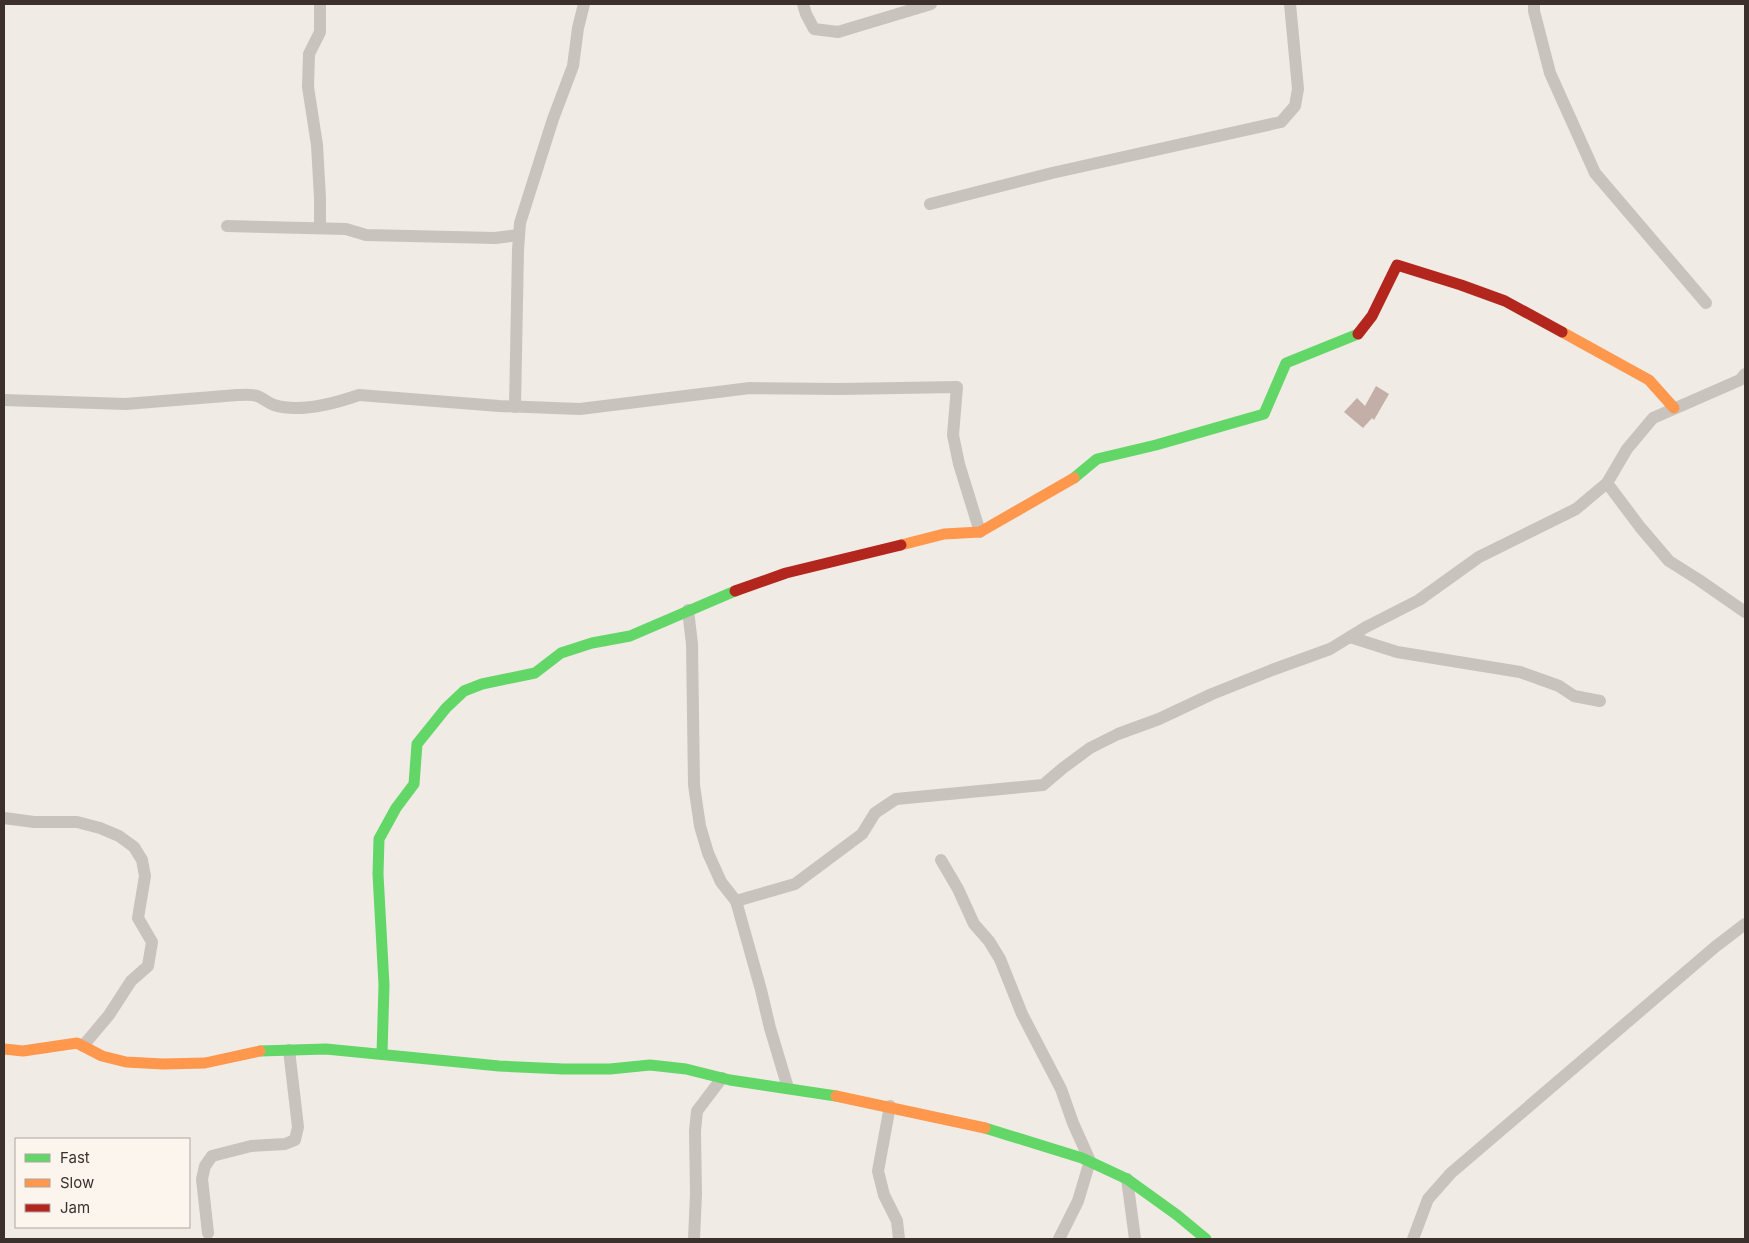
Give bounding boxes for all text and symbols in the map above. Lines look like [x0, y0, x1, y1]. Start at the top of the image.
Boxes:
legend [15, 1138, 190, 1228]
text: Fast [60, 1148, 90, 1167]
text: Slow [60, 1173, 94, 1192]
text: Jam [60, 1198, 90, 1217]

